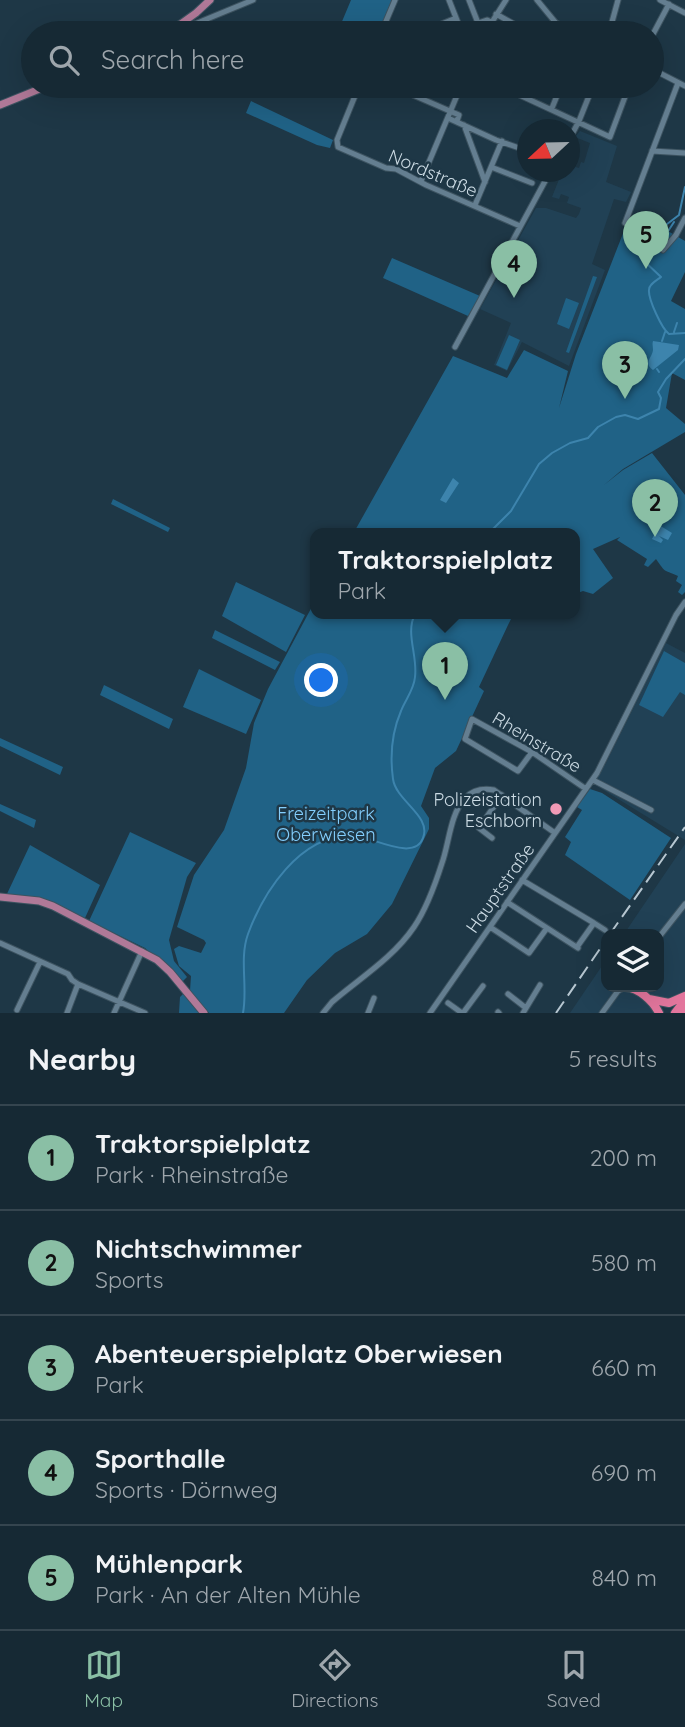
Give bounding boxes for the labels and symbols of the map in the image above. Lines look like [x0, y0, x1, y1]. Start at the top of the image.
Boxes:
north arrow [517, 119, 580, 182]
street label: Nordstraße [385, 144, 481, 202]
pin: 5 [623, 211, 669, 269]
pin: 4 [491, 240, 537, 298]
pin: 3 [602, 341, 648, 399]
pin: 2 [632, 479, 678, 537]
pin: 1 [422, 642, 468, 700]
your location [304, 663, 338, 697]
street label: Rheinstraße [488, 706, 586, 778]
place label: Polizeistation Eschborn [433, 788, 542, 832]
marker: Polizeistation Eschborn [548, 801, 564, 817]
park label: Freizeitpark Oberwiesen [276, 802, 376, 846]
street label: Hauptstraße [461, 839, 539, 937]

